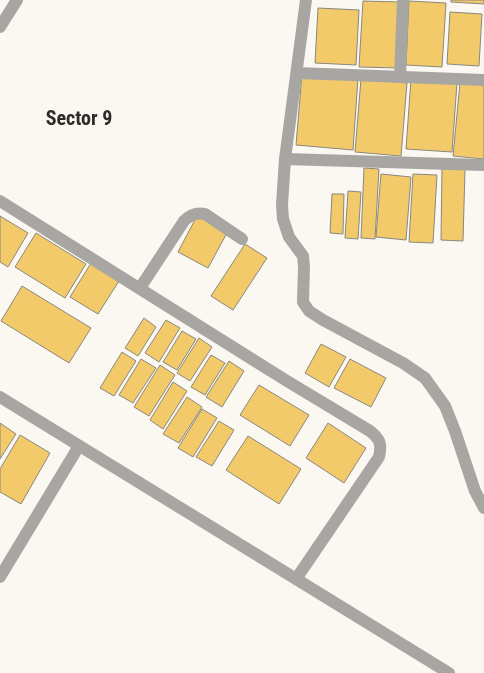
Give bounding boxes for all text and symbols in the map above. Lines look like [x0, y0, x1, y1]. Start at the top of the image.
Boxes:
district label: Sector 9 [46, 106, 112, 130]

